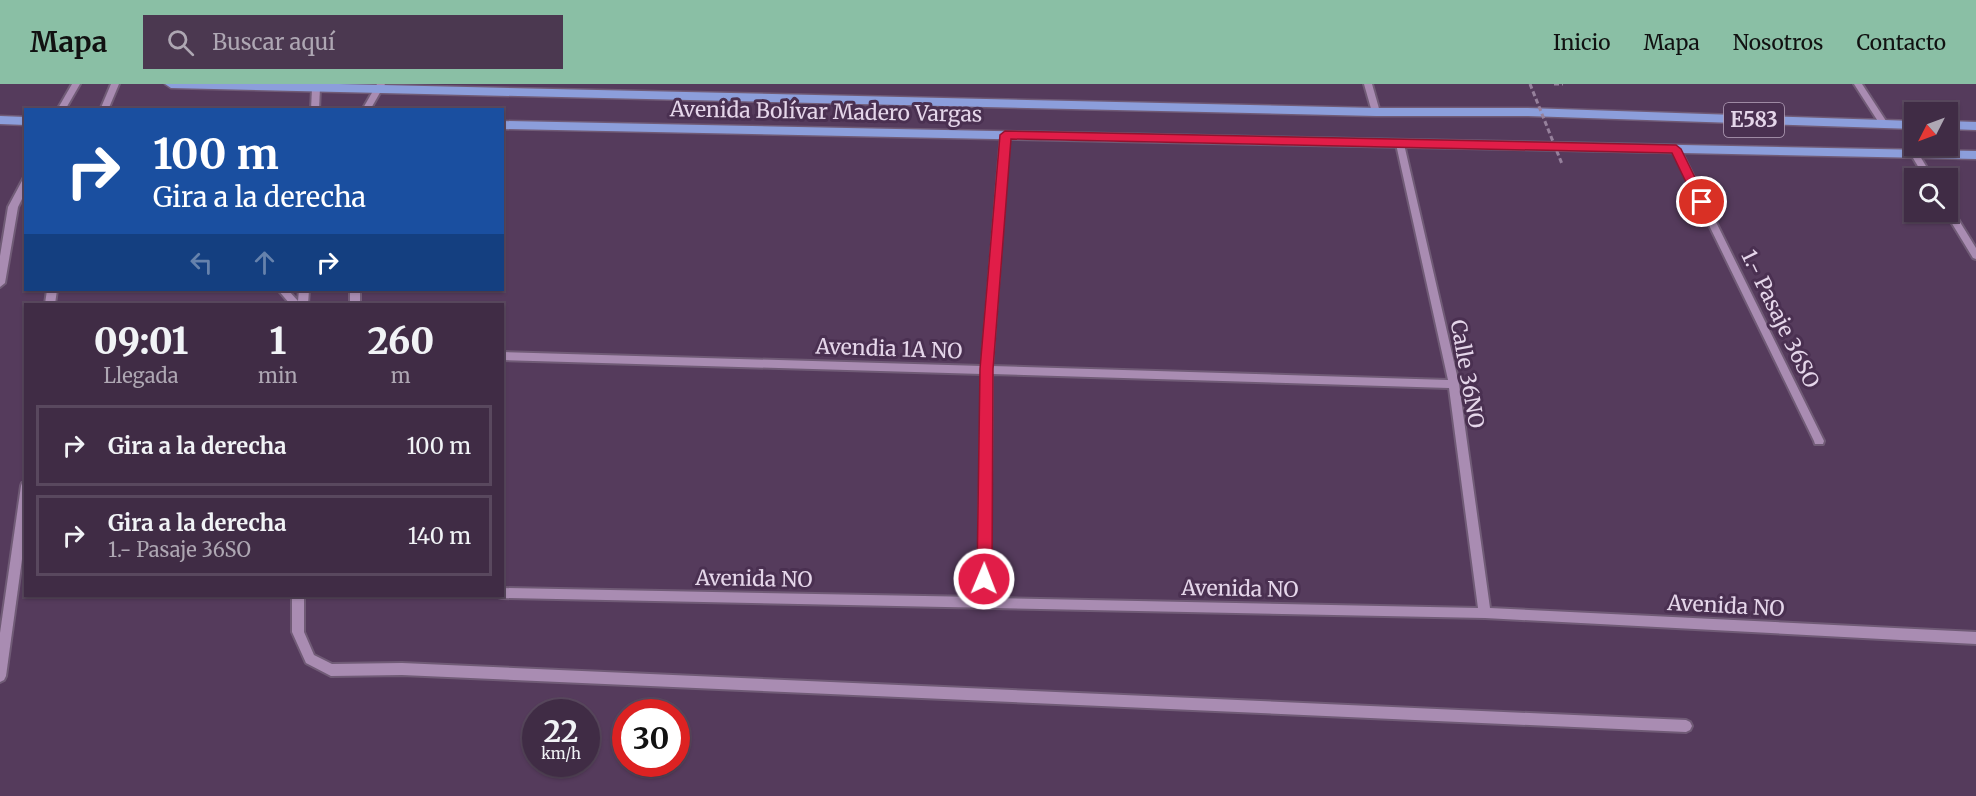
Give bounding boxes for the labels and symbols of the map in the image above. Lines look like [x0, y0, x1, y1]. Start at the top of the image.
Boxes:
street label: Avenida Bolívar Madero Vargas [669, 95, 982, 128]
north arrow [1904, 102, 1958, 156]
road number: E583 [1724, 103, 1784, 137]
pin [1676, 176, 1727, 227]
street label: 1.- Pasaje 36SO [1735, 245, 1825, 392]
street label: Calle 36NO [1445, 318, 1490, 430]
street label: Avendia 1A NO [814, 332, 963, 365]
position arrow [952, 547, 1016, 611]
street label: Avenida NO [694, 564, 813, 593]
street label: Avenida NO [1180, 574, 1299, 603]
street label: Avenida NO [1666, 589, 1785, 622]
speed limit sign: 30 [612, 699, 690, 777]

